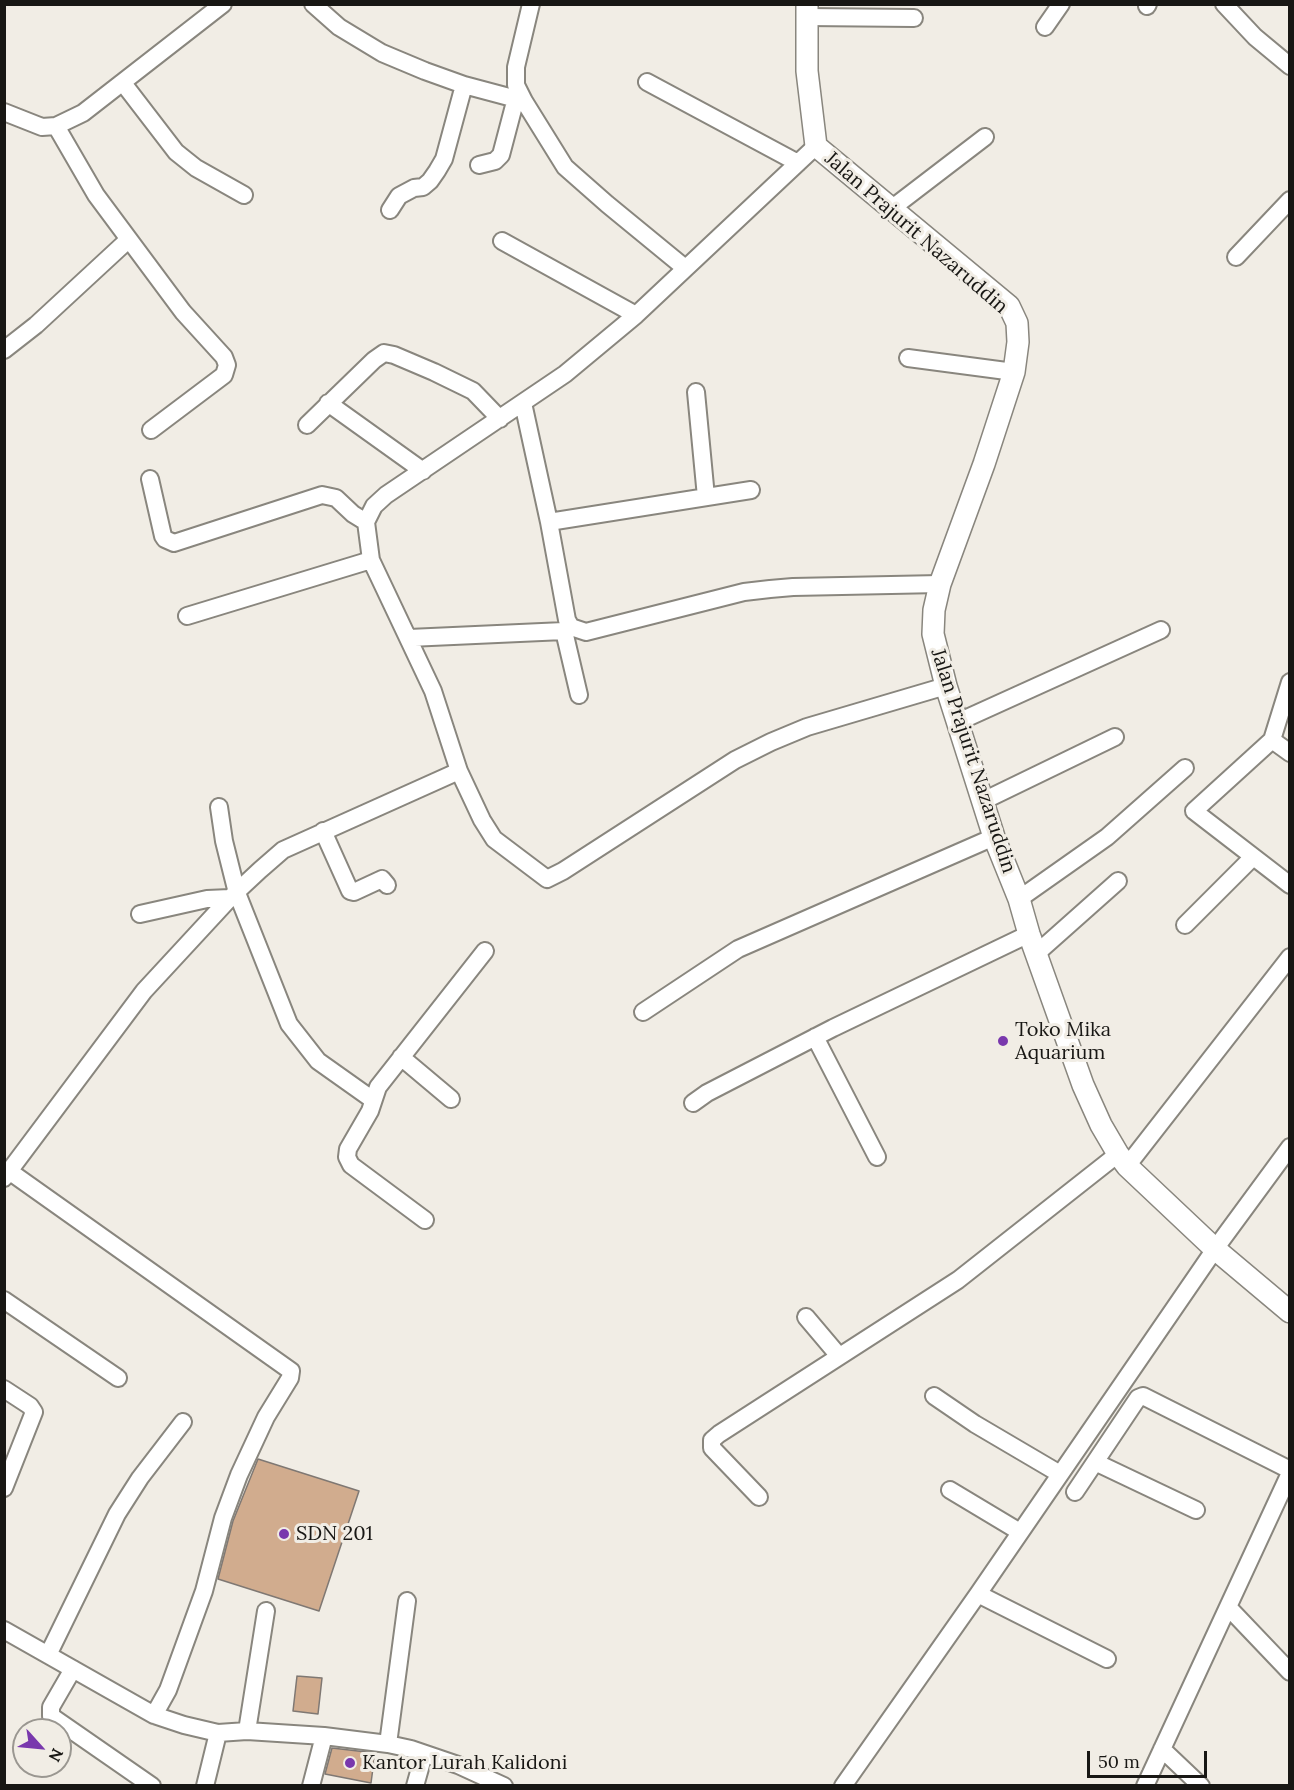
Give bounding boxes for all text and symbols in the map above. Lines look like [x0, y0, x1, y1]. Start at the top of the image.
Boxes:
street label: Jalan Prajurit Nazaruddin [820, 147, 1012, 319]
street label: Jalan Prajurit Nazaruddin [925, 646, 1021, 876]
place label: Toko Mika Aquarium [1015, 1018, 1111, 1065]
marker: Toko Mika Aquarium [996, 1034, 1010, 1048]
place label: SDN 201 [296, 1522, 373, 1546]
marker: SDN 201 [277, 1527, 291, 1541]
north arrow [12, 1718, 72, 1778]
scale bar [1090, 1739, 1210, 1777]
text: N [45, 1745, 68, 1765]
text: 50 m [1098, 1750, 1140, 1773]
place label: Kantor Lurah Kalidoni [362, 1751, 567, 1775]
marker: Kantor Lurah Kalidoni [343, 1756, 357, 1770]

